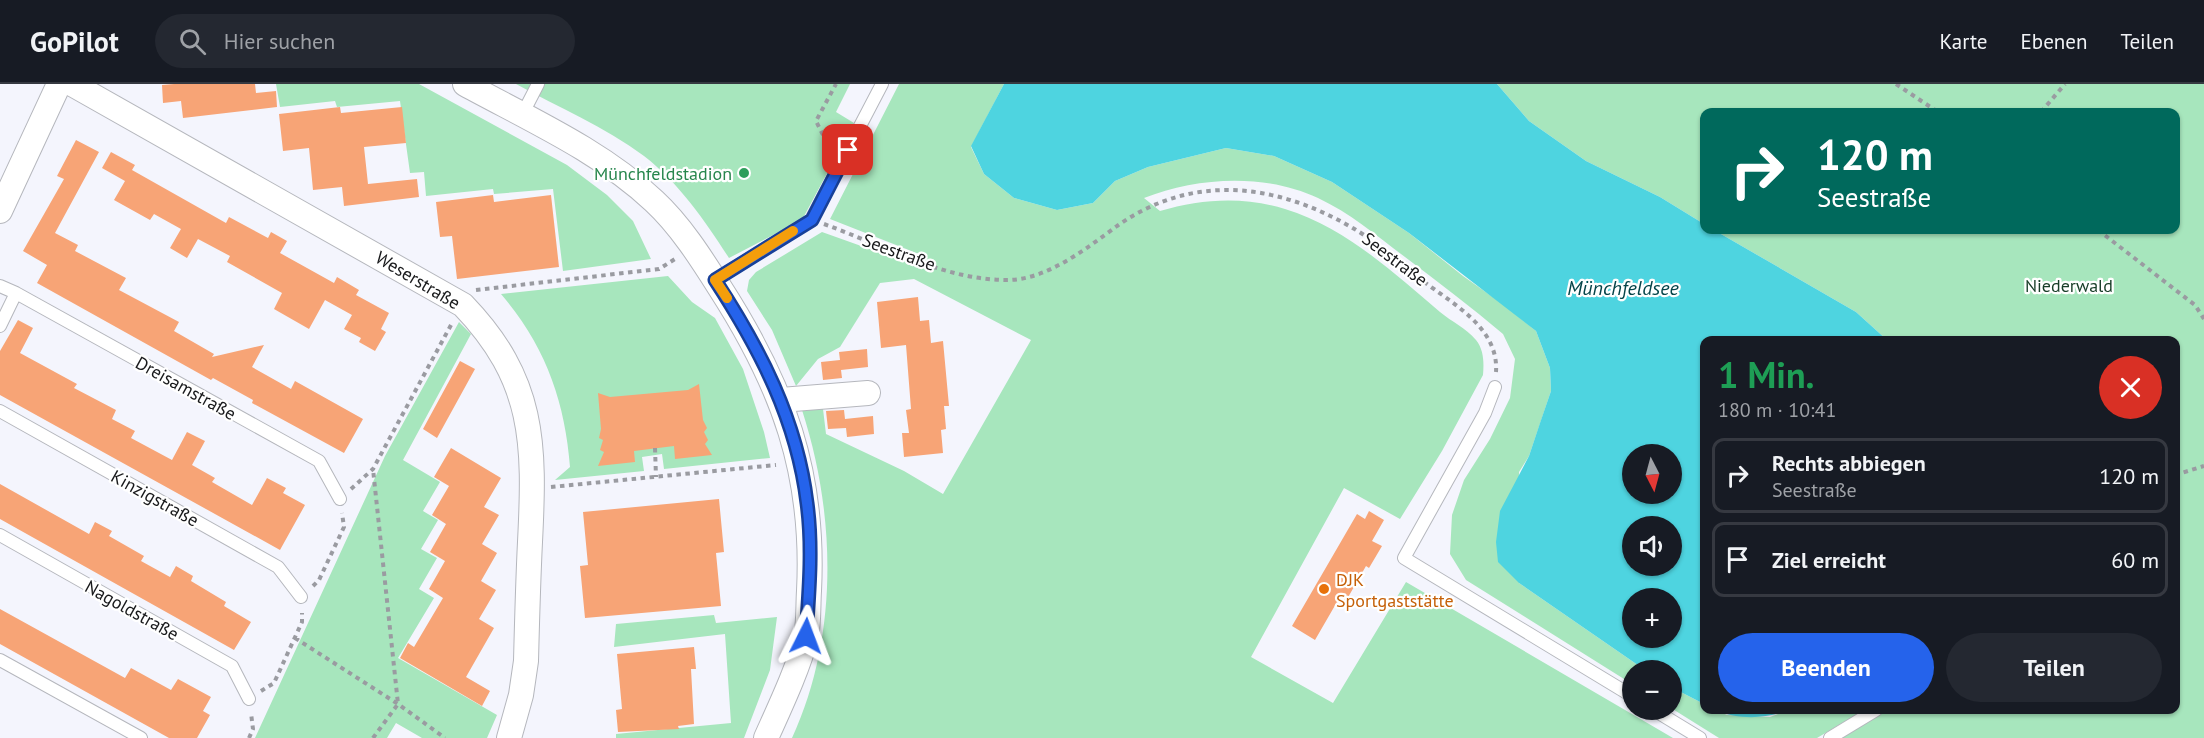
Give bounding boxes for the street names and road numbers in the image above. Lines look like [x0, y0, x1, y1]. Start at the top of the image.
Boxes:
street label: Seestraße [1358, 227, 1432, 291]
street label: Seestraße [859, 228, 939, 276]
street label: Weserstraße [372, 246, 464, 314]
street label: Dreisamstraße [132, 351, 240, 425]
street label: Kinzigstraße [107, 464, 203, 532]
street label: Nagoldstraße [81, 575, 183, 645]

